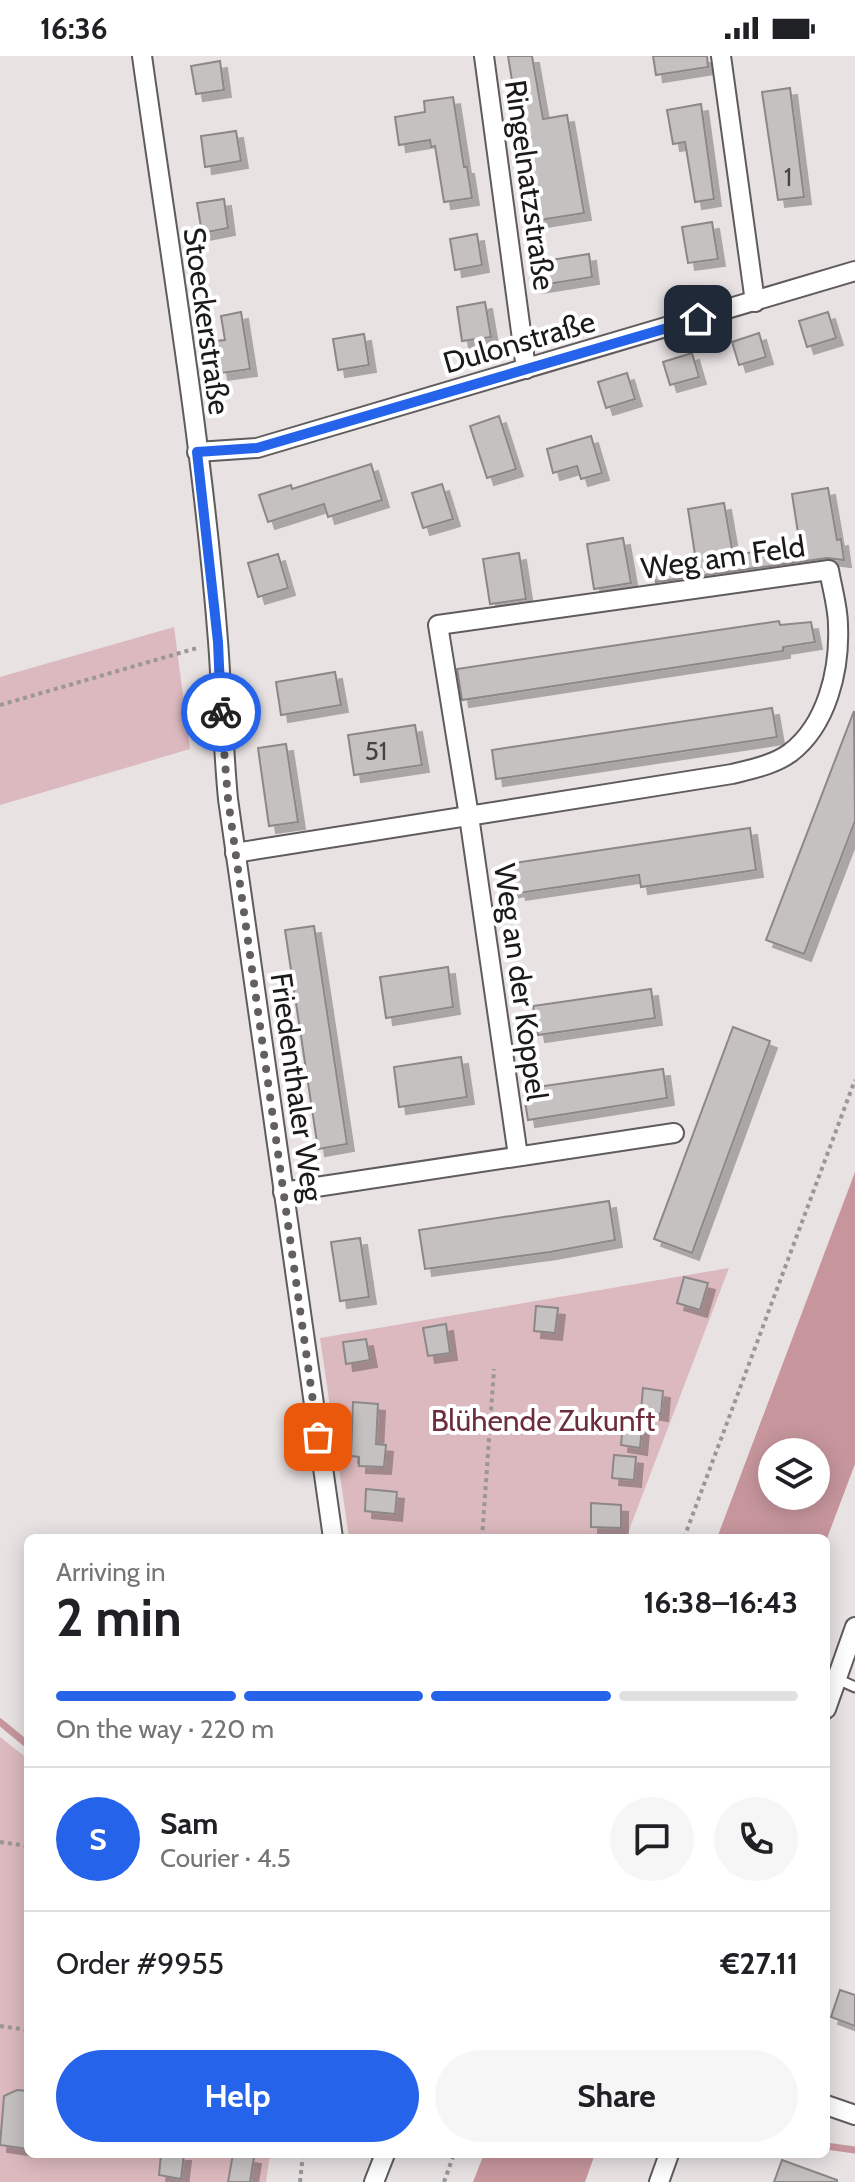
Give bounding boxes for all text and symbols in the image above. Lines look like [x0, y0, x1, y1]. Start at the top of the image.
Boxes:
text: 16:36 [40, 10, 108, 47]
street label: Ringelnatzstraße [497, 77, 563, 293]
house number: 1 [784, 161, 792, 193]
street label: Stoeckerstraße [176, 225, 238, 417]
pin [664, 285, 732, 353]
icon: home [676, 297, 720, 341]
street label: Dulonstraße [439, 303, 599, 381]
street label: Weg am Feld [639, 527, 807, 587]
courier [181, 672, 261, 752]
icon: bike [199, 690, 243, 734]
house number: 51 [365, 735, 387, 767]
street label: Weg an der Koppel [486, 861, 556, 1103]
street label: Friedenthaler Weg [263, 970, 332, 1205]
park label: Blühende Zukunft [431, 1402, 655, 1439]
pin [284, 1403, 352, 1471]
icon: bag [296, 1415, 340, 1459]
map controls [758, 1438, 830, 1510]
button: layers [758, 1438, 830, 1510]
text: Arriving in [56, 1556, 166, 1588]
text: 16:38–16:43 [644, 1584, 798, 1621]
text: 2 min [56, 1586, 182, 1649]
text: On the way · 220 m [56, 1713, 274, 1745]
button: chat [610, 1797, 694, 1881]
button: phone [714, 1797, 798, 1881]
text: Sam [160, 1805, 218, 1842]
text: S [89, 1821, 107, 1858]
text: Courier · 4.5 [160, 1842, 291, 1874]
text: Order #9955 [56, 1945, 224, 1982]
text: €27.11 [720, 1945, 798, 1982]
button: Help [56, 2050, 419, 2142]
button: Share [435, 2050, 798, 2142]

